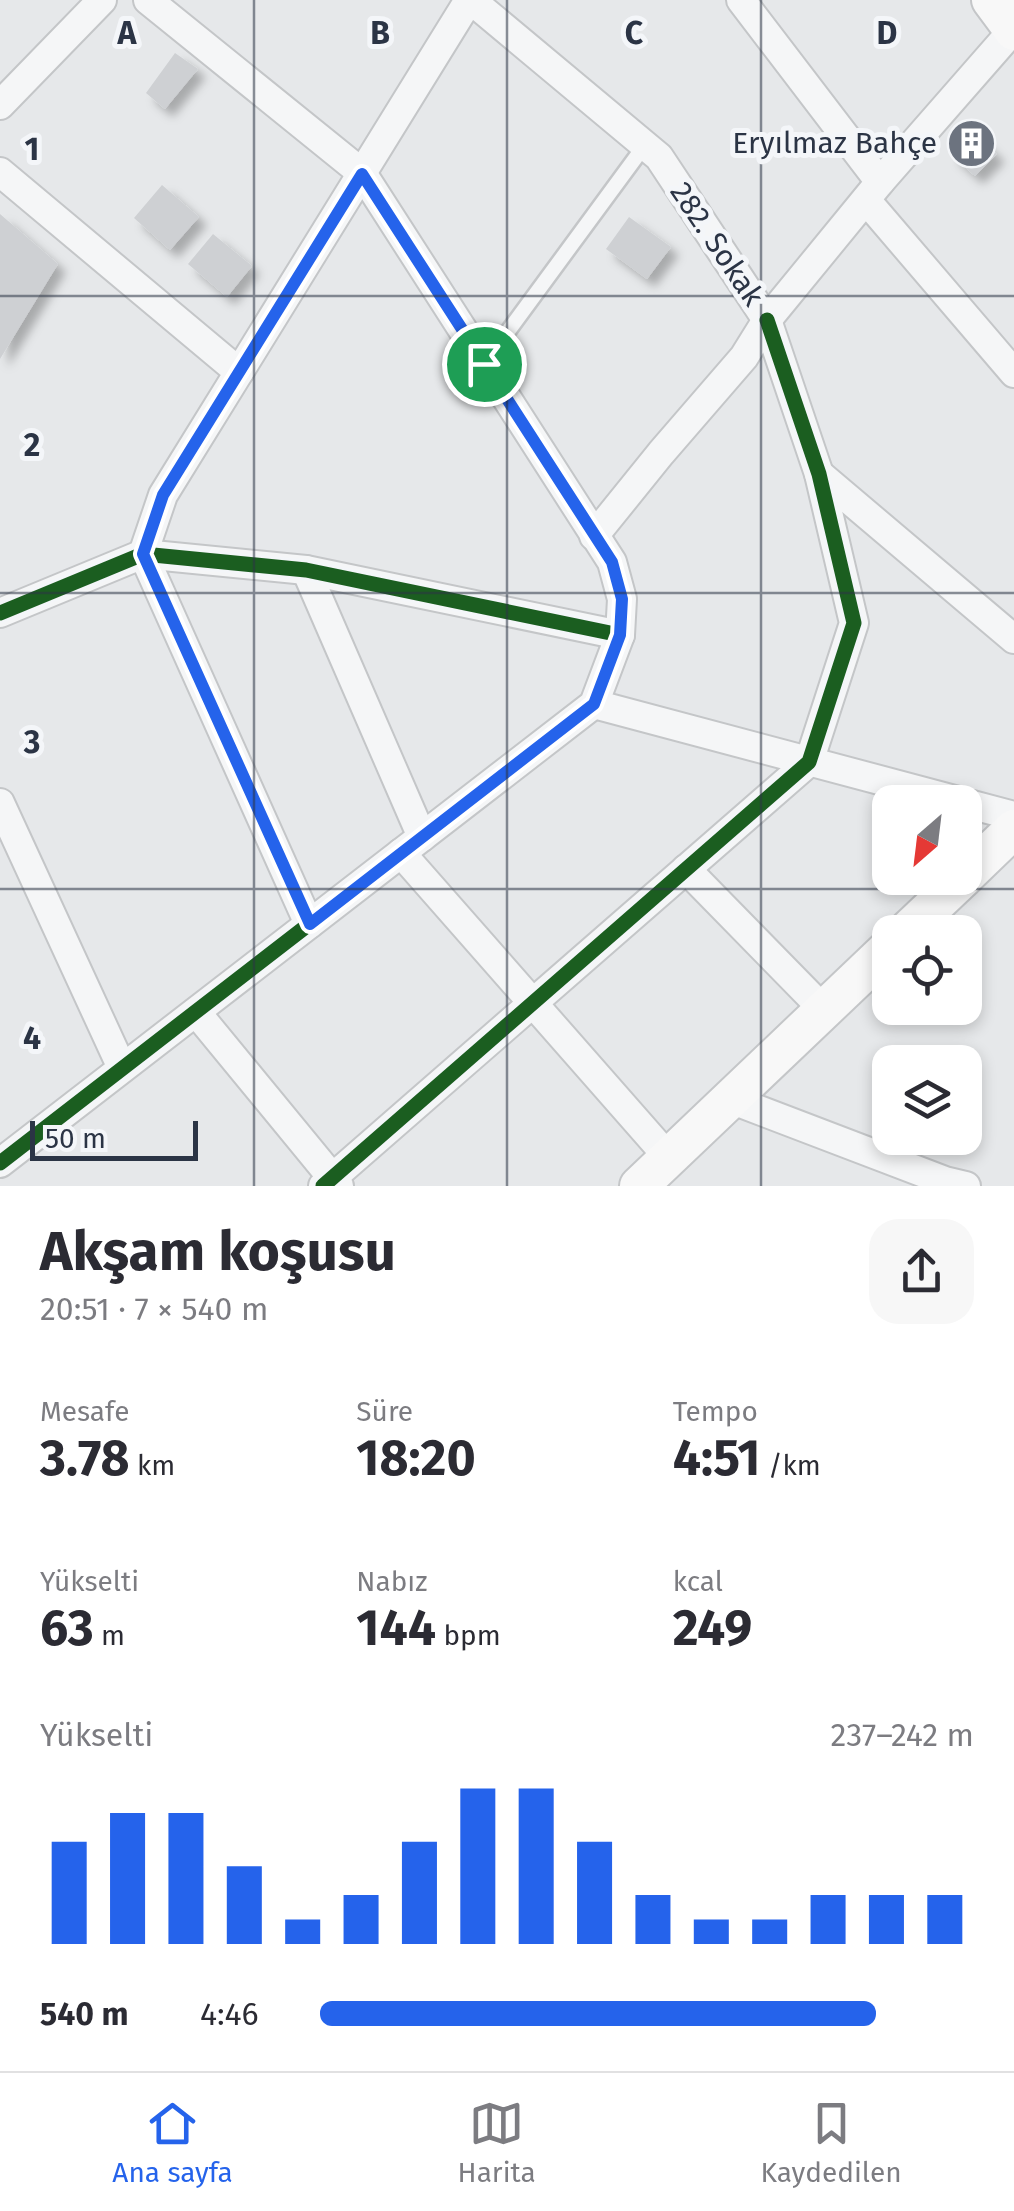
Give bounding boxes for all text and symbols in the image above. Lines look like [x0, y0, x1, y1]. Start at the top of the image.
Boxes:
text: A [117, 14, 138, 52]
text: B [370, 14, 390, 52]
text: C [625, 14, 644, 52]
text: D [877, 14, 897, 52]
building icon: Eryılmaz Bahçe [946, 117, 998, 169]
place label: Eryılmaz Bahçe [732, 125, 937, 161]
text: 1 [25, 130, 39, 168]
street label: 282. Sokak [663, 175, 772, 313]
pin [442, 322, 527, 407]
icon: arrive [457, 337, 512, 392]
text: 2 [24, 426, 40, 464]
text: 3 [23, 723, 40, 761]
north arrow [872, 785, 982, 895]
map controls [872, 785, 982, 1155]
button: locate [872, 915, 982, 1025]
text: 4 [23, 1019, 41, 1057]
button: layers [872, 1045, 982, 1155]
scale bar [30, 1116, 198, 1160]
text: 50 m [45, 1122, 106, 1155]
text: Akşam koşusu [40, 1219, 396, 1285]
button: share [869, 1219, 974, 1324]
text: 20:51 · 7 × 540 m [40, 1290, 268, 1328]
text: Mesafe [40, 1395, 129, 1428]
text: Süre [356, 1395, 413, 1428]
text: Tempo [673, 1395, 758, 1428]
text: 3.78 [40, 1428, 130, 1488]
text: 18:20 [356, 1428, 476, 1488]
text: 4:51 [673, 1428, 760, 1488]
text: km [130, 1449, 175, 1482]
text: /km [760, 1449, 821, 1482]
text: Yükselti [40, 1565, 139, 1598]
text: Nabız [356, 1565, 427, 1598]
text: kcal [673, 1565, 723, 1598]
text: 63 [40, 1598, 94, 1658]
text: 144 [356, 1598, 436, 1658]
text: 249 [673, 1598, 752, 1658]
text: m [94, 1619, 125, 1652]
text: bpm [436, 1619, 501, 1652]
text: Yükselti [40, 1716, 153, 1754]
text: 237–242 m [831, 1716, 974, 1754]
text: 540 m [40, 1995, 129, 2033]
text: 4:46 [200, 1995, 259, 2033]
tab: Ana sayfa [112, 2096, 233, 2189]
tab: Harita [458, 2096, 536, 2189]
tab: Kaydedilen [760, 2096, 902, 2189]

